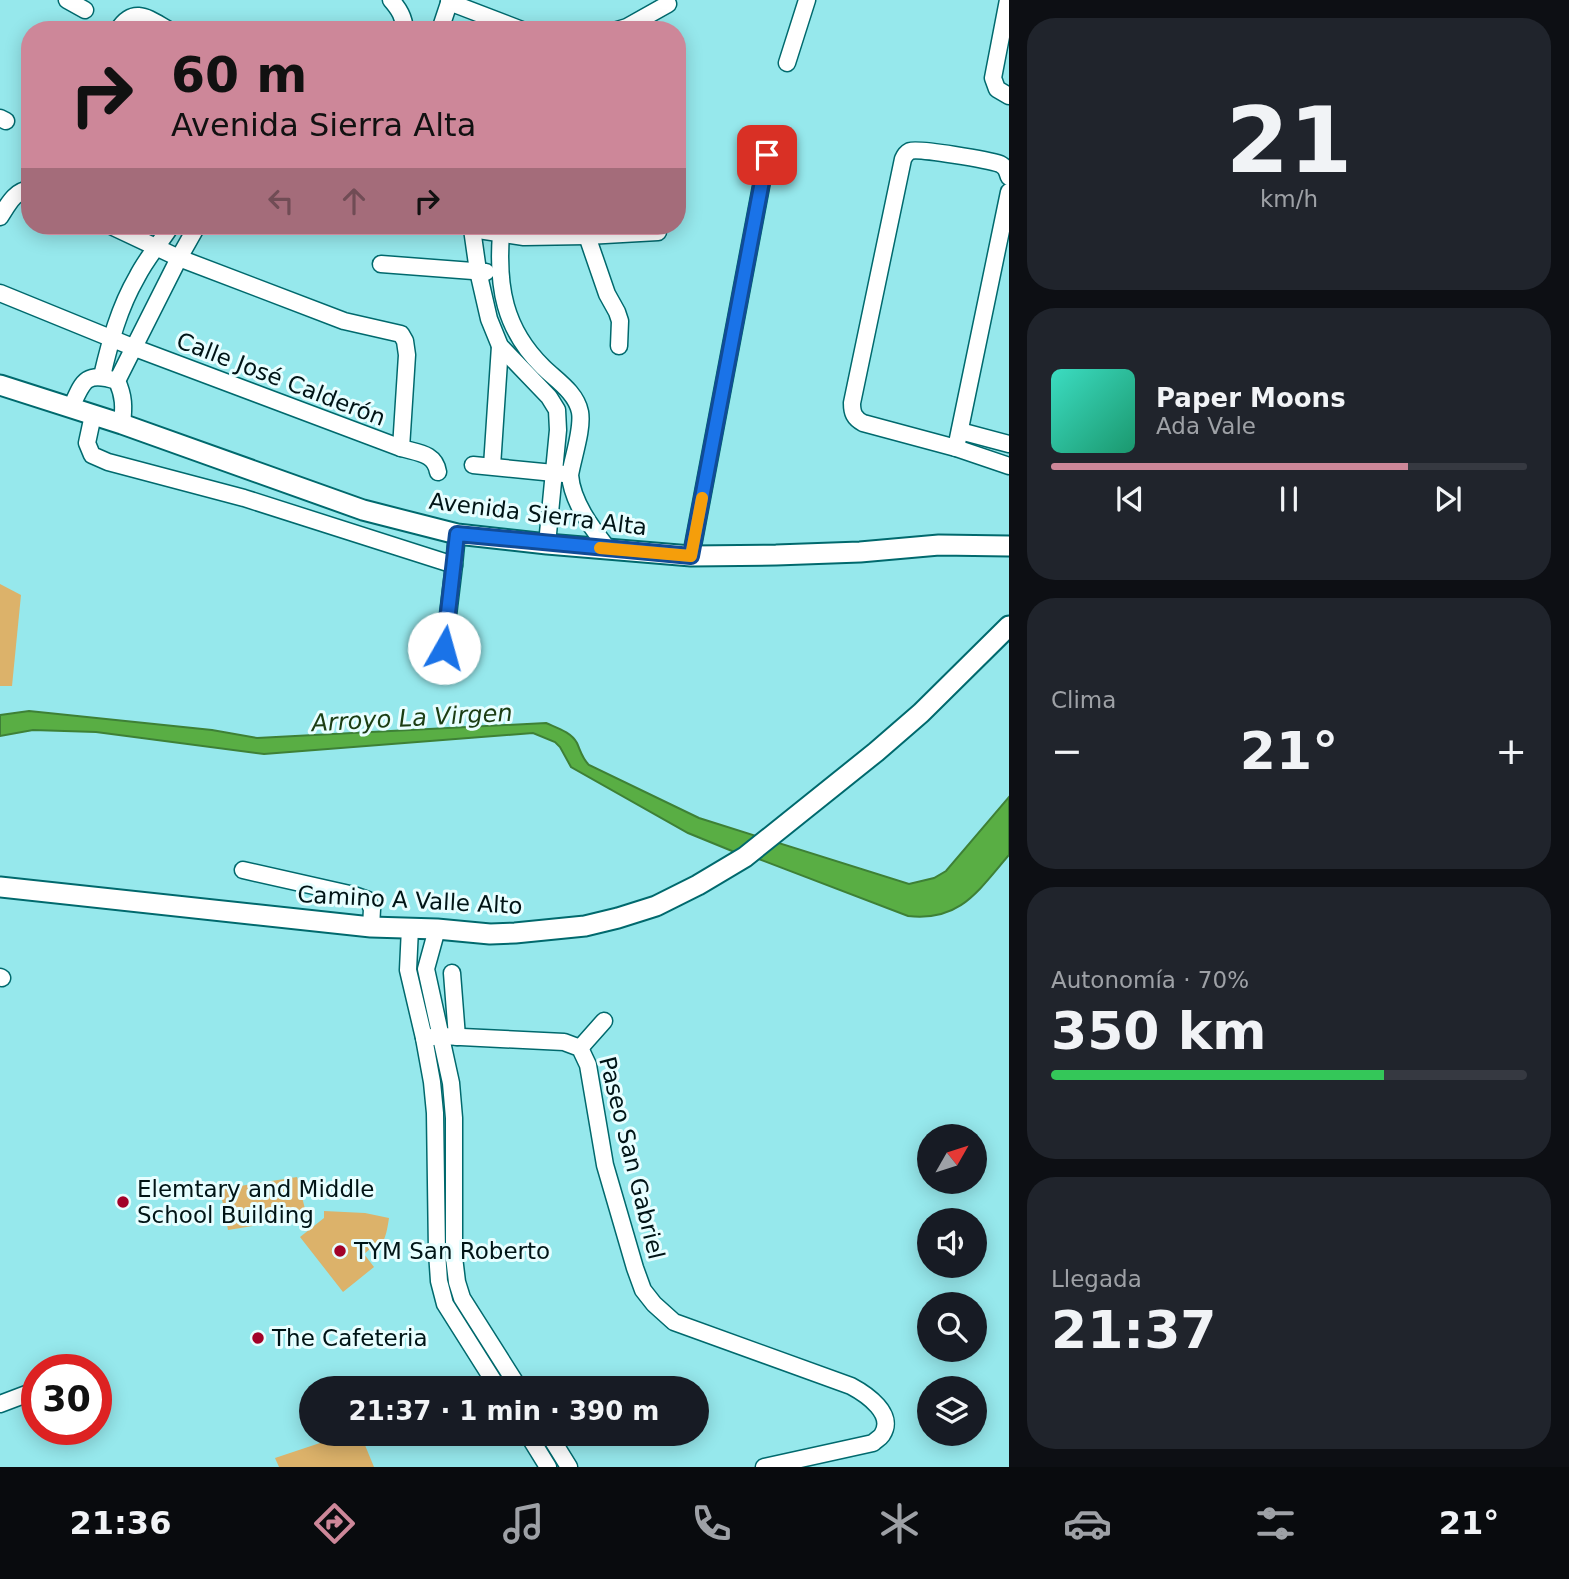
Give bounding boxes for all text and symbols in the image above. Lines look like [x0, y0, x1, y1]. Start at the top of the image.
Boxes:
text: 60 m [171, 47, 307, 104]
icon: right [56, 49, 147, 140]
text: 21 [1226, 88, 1352, 193]
text: Avenida Sierra Alta [171, 106, 476, 144]
pin [737, 125, 797, 185]
icon: arrive [748, 136, 786, 174]
icon: left [262, 182, 300, 220]
icon: ahead [335, 182, 373, 220]
icon: right [408, 182, 446, 220]
text: km/h [1260, 186, 1318, 212]
street label: Calle José Calderón [173, 327, 389, 431]
text: Paper Moons [1156, 383, 1346, 413]
text: Ada Vale [1156, 413, 1256, 439]
icon: previous [1111, 480, 1149, 518]
icon: pause [1270, 480, 1308, 518]
icon: next [1429, 480, 1467, 518]
street label: Avenida Sierra Alta [428, 488, 648, 540]
position arrow [407, 611, 481, 685]
text: Clima [1051, 687, 1116, 713]
water label: Arroyo La Virgen [309, 699, 513, 737]
text: 21° [1240, 721, 1338, 781]
text: − [1051, 729, 1083, 773]
text: + [1495, 729, 1527, 773]
street label: Camino A Valle Alto [297, 881, 523, 919]
text: Autonomía · 70% [1051, 967, 1249, 993]
text: 350 km [1051, 1001, 1266, 1061]
street label: Paseo San Gabriel [594, 1054, 670, 1262]
north arrow [917, 1124, 987, 1194]
map controls [917, 1124, 987, 1446]
place label: Elemtary and Middle School Building [137, 1176, 375, 1228]
marker: Elemtary and Middle School Building [115, 1194, 131, 1210]
button: sound [917, 1208, 987, 1278]
place label: TYM San Roberto [353, 1238, 550, 1264]
marker: TYM San Roberto [332, 1243, 348, 1259]
text: Llegada [1051, 1266, 1142, 1292]
button: search [917, 1292, 987, 1362]
text: 21:37 [1051, 1300, 1217, 1360]
place label: The Cafeteria [271, 1325, 428, 1351]
marker: The Cafeteria [250, 1330, 266, 1346]
speed limit sign: 30 [21, 1354, 112, 1445]
button: layers [917, 1376, 987, 1446]
text: 21:37 · 1 min · 390 m [349, 1396, 659, 1426]
icon: directions [310, 1499, 359, 1548]
icon: music [499, 1499, 548, 1548]
icon: phone [687, 1499, 736, 1548]
icon: climate [875, 1499, 924, 1548]
icon: car [1063, 1499, 1112, 1548]
icon: filters [1251, 1499, 1300, 1548]
text: 21:36 [70, 1504, 171, 1542]
text: 21° [1439, 1504, 1499, 1542]

